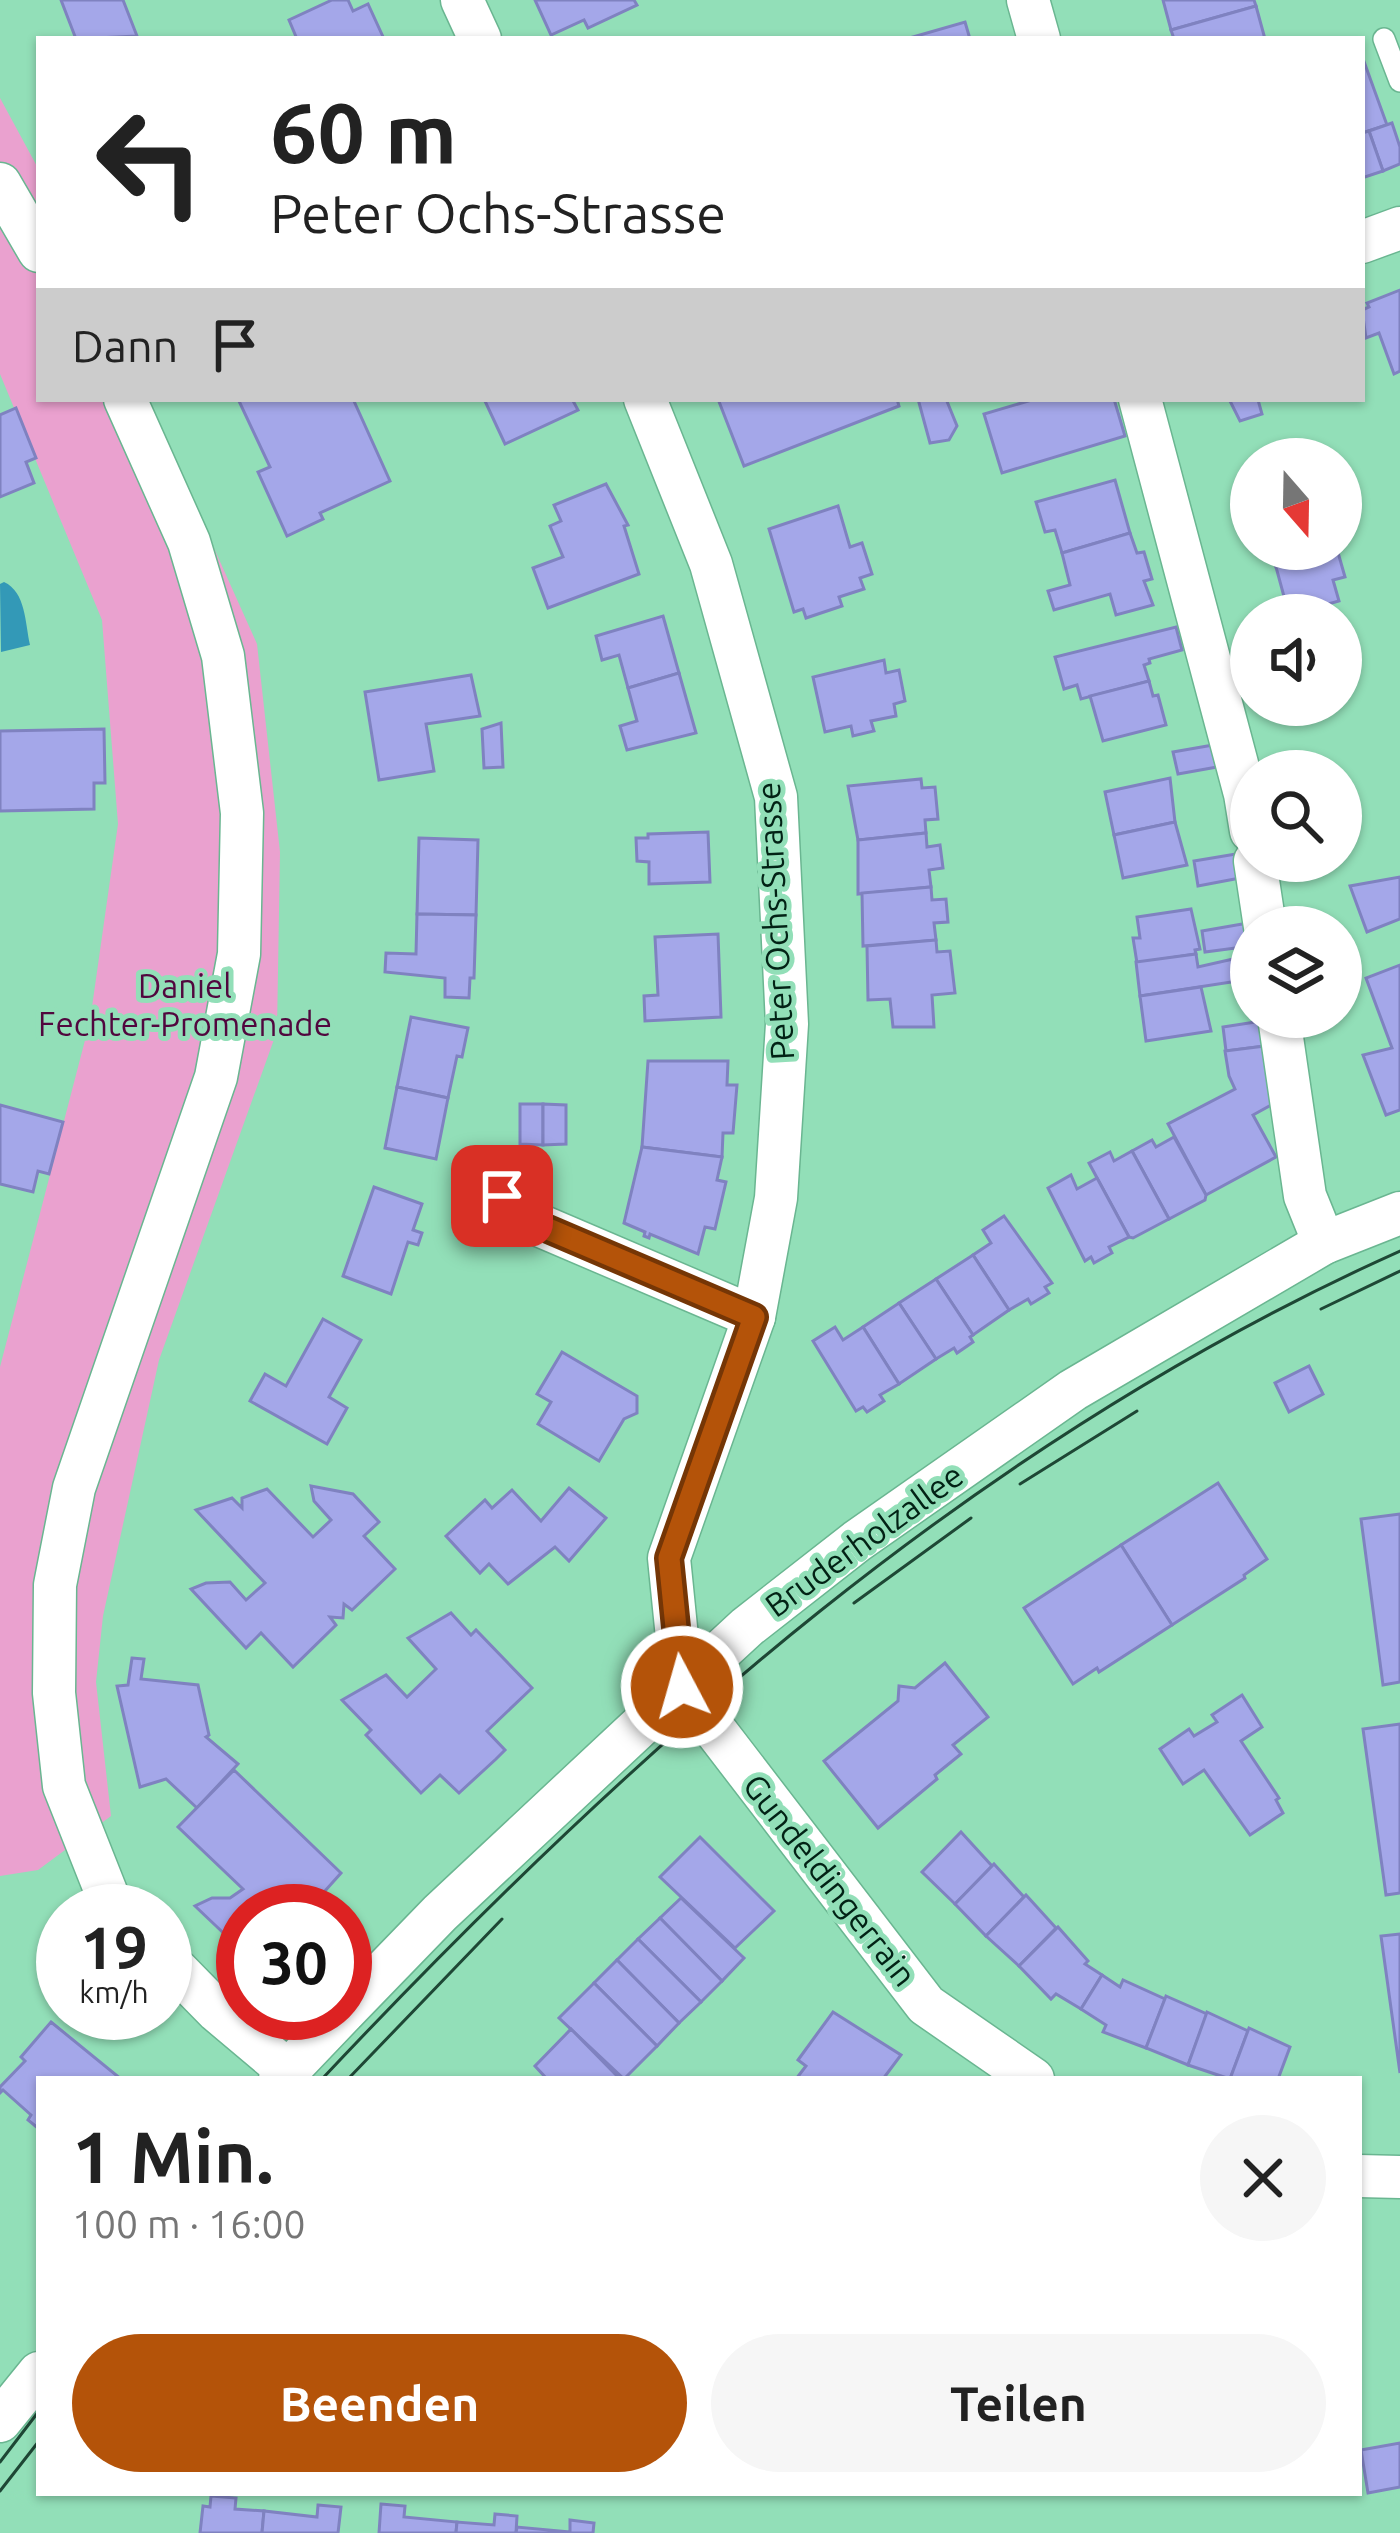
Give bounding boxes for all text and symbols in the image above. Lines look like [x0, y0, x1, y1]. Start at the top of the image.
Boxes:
icon: left [72, 84, 228, 240]
text: 60 m [270, 85, 457, 179]
text: Peter Ochs-Strasse [270, 183, 726, 243]
icon: arrive [202, 312, 268, 378]
text: Dann [72, 320, 178, 371]
north arrow [1230, 438, 1362, 570]
map controls [1230, 438, 1362, 1038]
button: sound [1230, 594, 1362, 726]
button: search [1230, 750, 1362, 882]
street label: Peter Ochs-Strasse [749, 781, 800, 1061]
button: layers [1230, 906, 1362, 1038]
park label: Daniel Fechter-Promenade [38, 967, 332, 1042]
pin [451, 1145, 553, 1247]
icon: arrive [469, 1163, 535, 1229]
street label: Bruderholzallee [758, 1456, 970, 1624]
position arrow [619, 1624, 745, 1750]
street label: Gundeldingerrain [736, 1767, 924, 1993]
speed limit sign: 30 [216, 1884, 372, 2040]
text: 19 [80, 1913, 148, 1980]
text: km/h [79, 1975, 149, 2009]
button: close [1200, 2115, 1326, 2241]
text: 1 Min. [72, 2116, 274, 2197]
text: 100 m · 16:00 [72, 2202, 306, 2245]
button: Beenden [72, 2334, 687, 2472]
button: Teilen [711, 2334, 1326, 2472]

